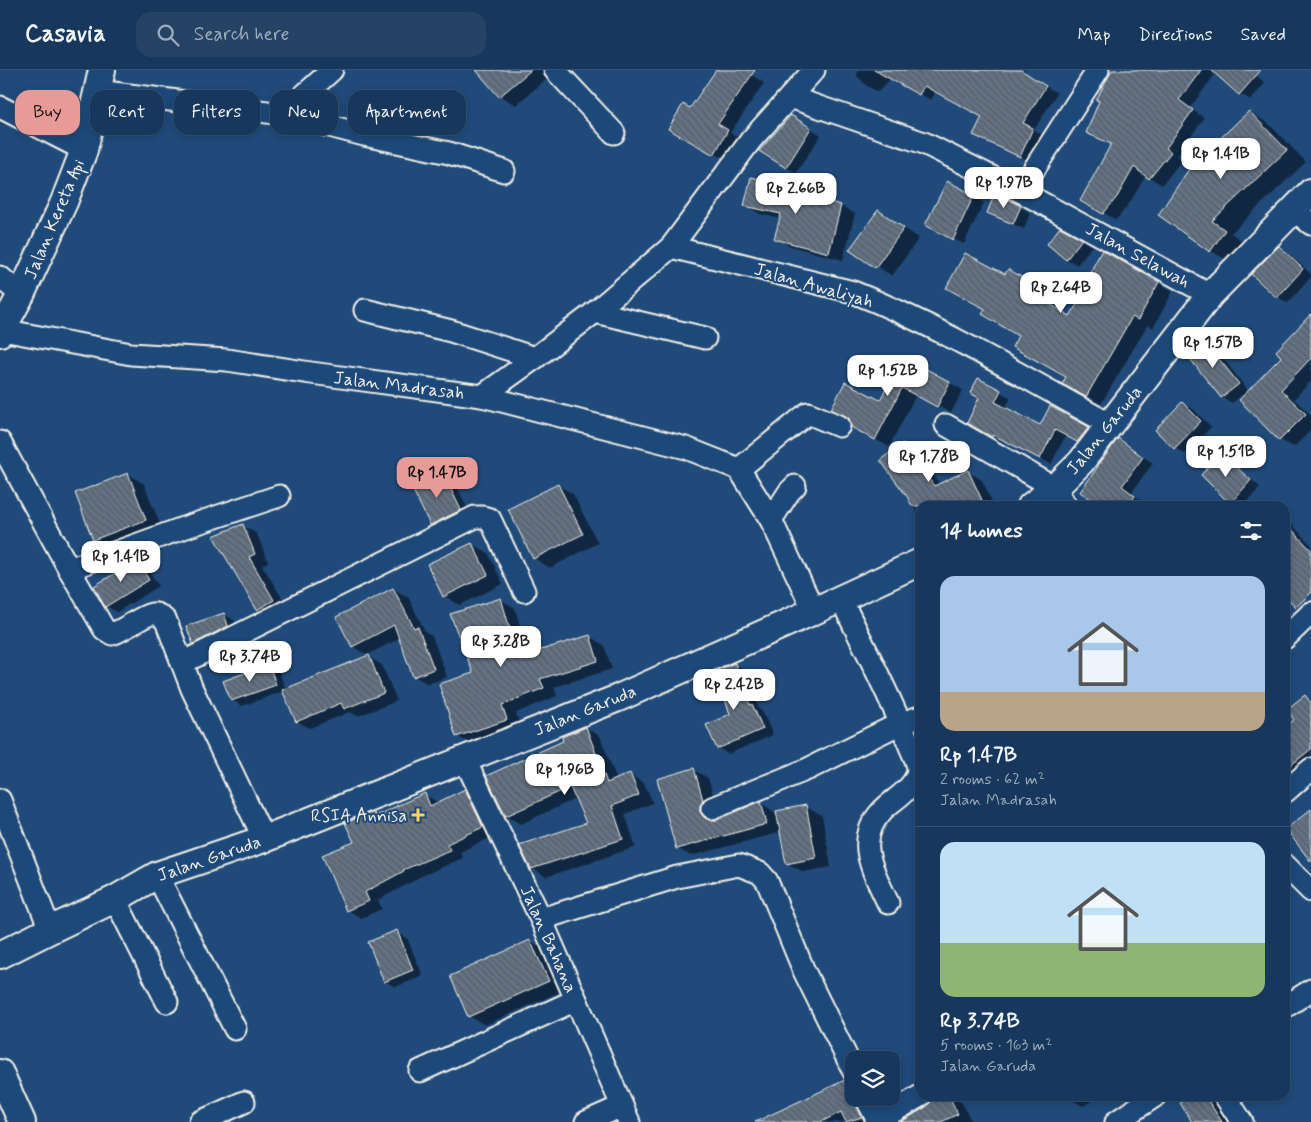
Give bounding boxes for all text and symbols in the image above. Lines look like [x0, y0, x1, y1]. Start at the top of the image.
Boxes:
search box [136, 12, 486, 57]
text: Casavia [25, 19, 106, 50]
icon: search [154, 21, 182, 49]
text: Search here [194, 22, 289, 47]
text: Map [1078, 23, 1111, 47]
text: Directions [1139, 23, 1213, 47]
text: Saved [1241, 23, 1286, 47]
chip: Buy [15, 90, 80, 135]
chip: Rent [90, 90, 164, 135]
chip: Filters [174, 90, 260, 135]
chip: New [270, 90, 338, 135]
chip: Apartment [348, 90, 466, 135]
pin: Rp 1.41B [1169, 138, 1273, 180]
text: Rp 1.41B [1192, 143, 1250, 164]
street label: Jalan Kereta Api [19, 156, 92, 284]
pin: Rp 1.97B [952, 166, 1056, 209]
pin: Rp 2.66B [744, 172, 848, 215]
text: Rp 1.97B [975, 172, 1033, 193]
text: Rp 2.66B [767, 178, 826, 199]
street label: Jalan Selawah [1081, 217, 1194, 294]
street label: Jalan Awaliyah [751, 257, 876, 314]
pin: Rp 2.64B [1009, 272, 1113, 314]
text: Rp 2.64B [1031, 277, 1091, 298]
pin: Rp 1.57B [1161, 326, 1265, 369]
text: Rp 1.57B [1184, 332, 1242, 353]
pin: Rp 1.52B [836, 354, 940, 397]
text: Rp 1.52B [858, 360, 918, 381]
street label: Jalan Madrasah [332, 366, 466, 406]
street label: Jalan Garuda [1061, 381, 1148, 480]
pin: Rp 1.51B [1174, 436, 1278, 478]
pin: Rp 1.78B [877, 440, 981, 483]
text: Rp 1.51B [1197, 441, 1255, 462]
text: Rp 1.78B [899, 446, 959, 467]
pin: Rp 1.47B [385, 456, 489, 499]
text: Rp 1.47B [408, 462, 466, 483]
text: 14 homes [940, 517, 1023, 545]
icon: filters [1237, 517, 1265, 545]
pin: Rp 1.41B [69, 540, 173, 583]
text: Rp 1.41B [92, 546, 150, 567]
icon: home [1058, 609, 1148, 699]
pin: Rp 3.28B [449, 626, 553, 668]
text: Rp 3.28B [472, 631, 530, 652]
pin: Rp 3.74B [198, 640, 302, 683]
text: Rp 3.74B [220, 646, 280, 667]
pin: Rp 2.42B [682, 668, 786, 711]
text: Rp 2.42B [704, 674, 764, 695]
street label: Jalan Garuda [531, 680, 640, 742]
text: Rp 1.47B [940, 741, 1017, 769]
pin: Rp 1.96B [513, 754, 617, 796]
text: Rp 1.96B [536, 759, 594, 780]
text: 2 rooms · 62 m² [940, 769, 1045, 790]
text: Jalan Madrasah [940, 790, 1057, 811]
place label: RSIA Annisa [311, 804, 407, 828]
marker: RSIA Annisa [411, 808, 425, 822]
street label: Jalan Garuda [154, 830, 264, 888]
icon: home [1058, 874, 1148, 964]
street label: Jalan Bahana [514, 882, 582, 997]
text: Rp 3.74B [940, 1007, 1020, 1035]
text: 5 rooms · 163 m² [940, 1035, 1052, 1056]
map controls [845, 1051, 900, 1106]
button: layers [845, 1051, 900, 1106]
text: Jalan Garuda [940, 1056, 1036, 1077]

